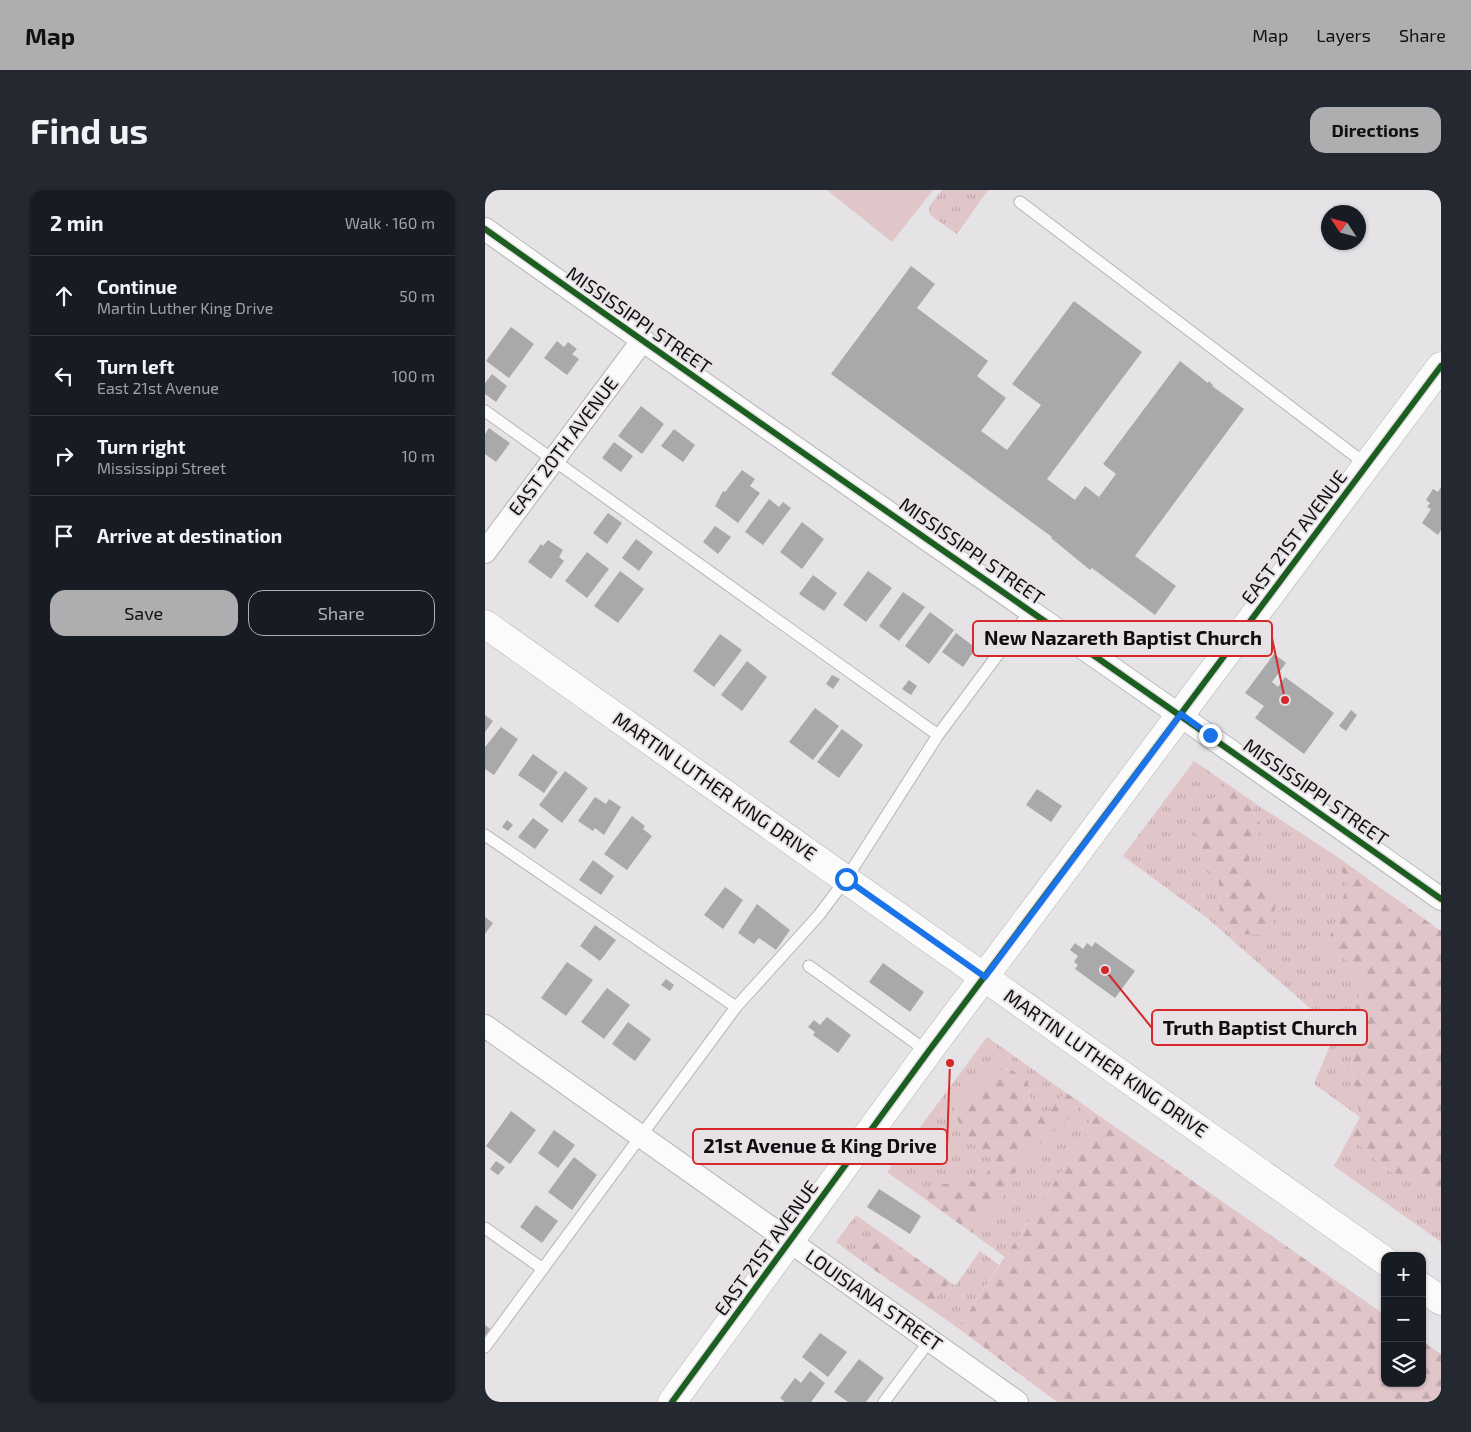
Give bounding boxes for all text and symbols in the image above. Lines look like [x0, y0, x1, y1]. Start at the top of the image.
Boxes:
text: Map [25, 21, 75, 50]
text: Map [1252, 24, 1288, 46]
text: Layers [1316, 24, 1371, 46]
text: Share [1399, 24, 1446, 46]
button: Directions [1310, 107, 1441, 153]
text: Find us [30, 109, 148, 151]
north arrow [1321, 205, 1366, 250]
text: 2 min [50, 210, 104, 235]
text: Walk · 160 m [345, 213, 435, 232]
street label: MISSISSIPPI STREET [562, 261, 716, 378]
text: Continue [97, 275, 177, 298]
icon: ahead [50, 282, 78, 310]
text: 50 m [399, 286, 435, 305]
text: Martin Luther King Drive [97, 298, 273, 317]
text: Turn left [97, 355, 174, 378]
icon: left [50, 362, 78, 390]
text: 100 m [392, 366, 435, 385]
street label: EAST 20TH AVENUE [503, 372, 622, 520]
text: East 21st Avenue [97, 378, 219, 397]
text: Turn right [97, 435, 185, 458]
icon: right [50, 442, 78, 470]
text: 10 m [401, 446, 435, 465]
text: Mississippi Street [97, 458, 226, 477]
street label: EAST 21ST AVENUE [1236, 465, 1351, 608]
street label: MISSISSIPPI STREET [895, 492, 1049, 609]
icon: arrive [50, 522, 78, 550]
text: Arrive at destination [97, 524, 282, 547]
button: Save [50, 590, 238, 636]
button: Share [248, 590, 435, 636]
callout: New Nazareth Baptist Church [973, 621, 1272, 656]
text: New Nazareth Baptist Church [984, 625, 1262, 649]
street label: MARTIN LUTHER KING DRIVE [609, 706, 822, 865]
route end [1199, 724, 1222, 747]
street label: MISSISSIPPI STREET [1239, 733, 1393, 850]
route start [835, 868, 858, 891]
street label: MARTIN LUTHER KING DRIVE [1000, 983, 1213, 1142]
callout: Truth Baptist Church [1152, 1010, 1367, 1045]
text: Truth Baptist Church [1163, 1015, 1357, 1039]
callout: 21st Avenue & King Drive [693, 1129, 947, 1164]
text: 21st Avenue & King Drive [703, 1133, 937, 1157]
street label: EAST 21ST AVENUE [709, 1176, 822, 1320]
street label: LOUISIANA STREET [801, 1244, 947, 1355]
map controls [1381, 1252, 1426, 1387]
button: + [1381, 1252, 1426, 1297]
button: − [1381, 1297, 1426, 1342]
button: layers [1381, 1342, 1426, 1387]

